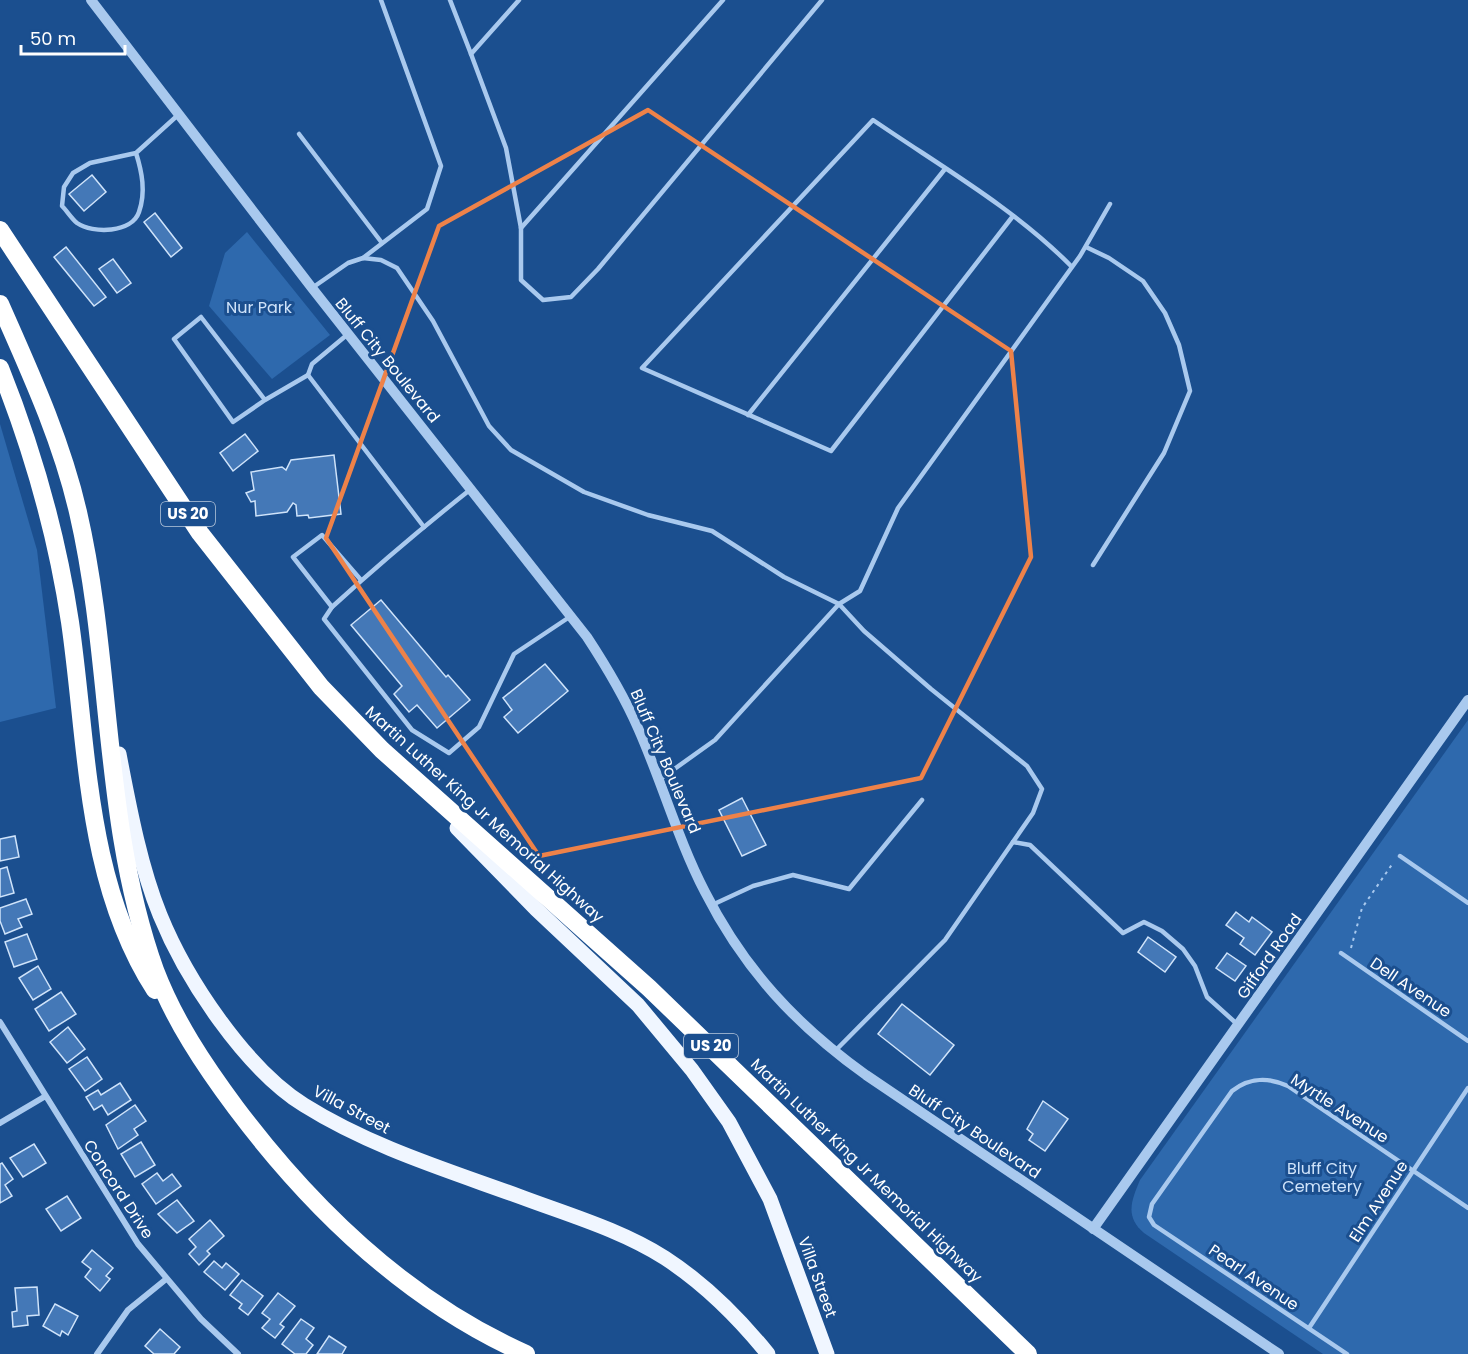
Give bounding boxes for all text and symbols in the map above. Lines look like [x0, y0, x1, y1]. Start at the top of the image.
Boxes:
scale bar [21, 18, 124, 56]
text: 50 m [30, 26, 76, 51]
street label: Bluff City Boulevard [330, 293, 445, 428]
park label: Nur Park [226, 296, 293, 319]
road number: US 20 [161, 502, 215, 526]
street label: Bluff City Boulevard [625, 685, 706, 837]
street label: Martin Luther King Jr Memorial Highway [360, 701, 609, 928]
street label: Gifford Road [1231, 909, 1307, 1004]
street label: Dell Avenue [1366, 952, 1456, 1023]
road number: US 20 [684, 1034, 738, 1058]
street label: Martin Luther King Jr Memorial Highway [746, 1053, 988, 1288]
street label: Myrtle Avenue [1286, 1068, 1393, 1149]
street label: Villa Street [309, 1079, 395, 1140]
street label: Bluff City Boulevard [904, 1079, 1045, 1184]
street label: Concord Drive [78, 1135, 159, 1243]
street label: Elm Avenue [1343, 1156, 1413, 1247]
park label: Bluff City Cemetery [1282, 1157, 1362, 1198]
street label: Villa Street [792, 1234, 843, 1321]
street label: Pearl Avenue [1204, 1239, 1303, 1316]

